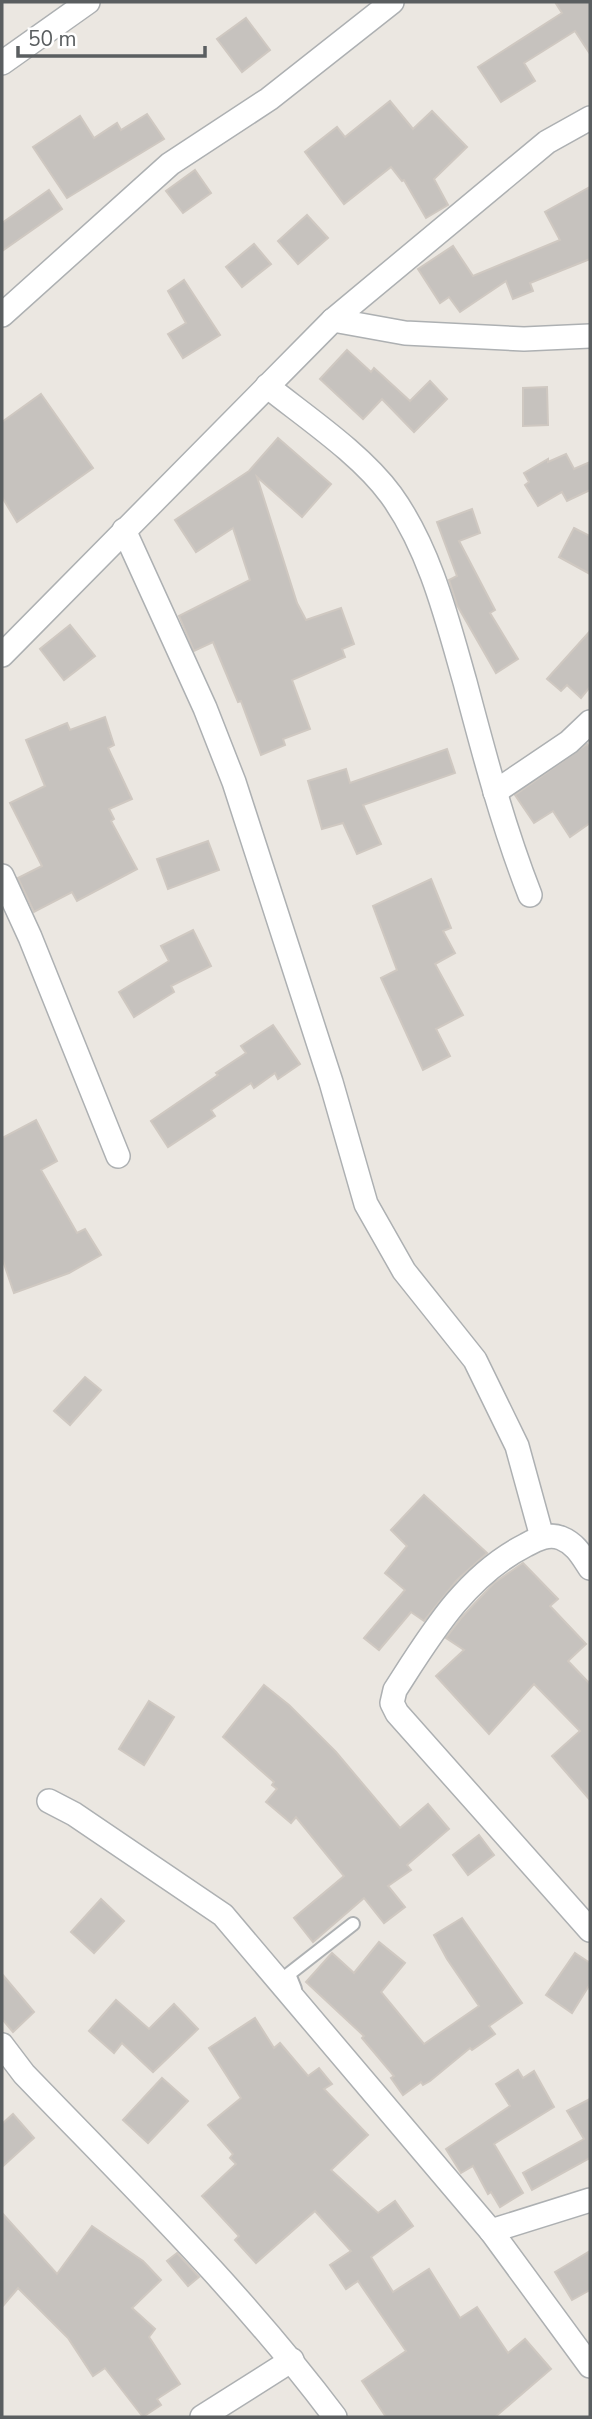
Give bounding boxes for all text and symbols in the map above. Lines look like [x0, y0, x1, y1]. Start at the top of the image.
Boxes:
scale bar [18, 14, 205, 58]
text: 50 m [28, 25, 77, 53]

